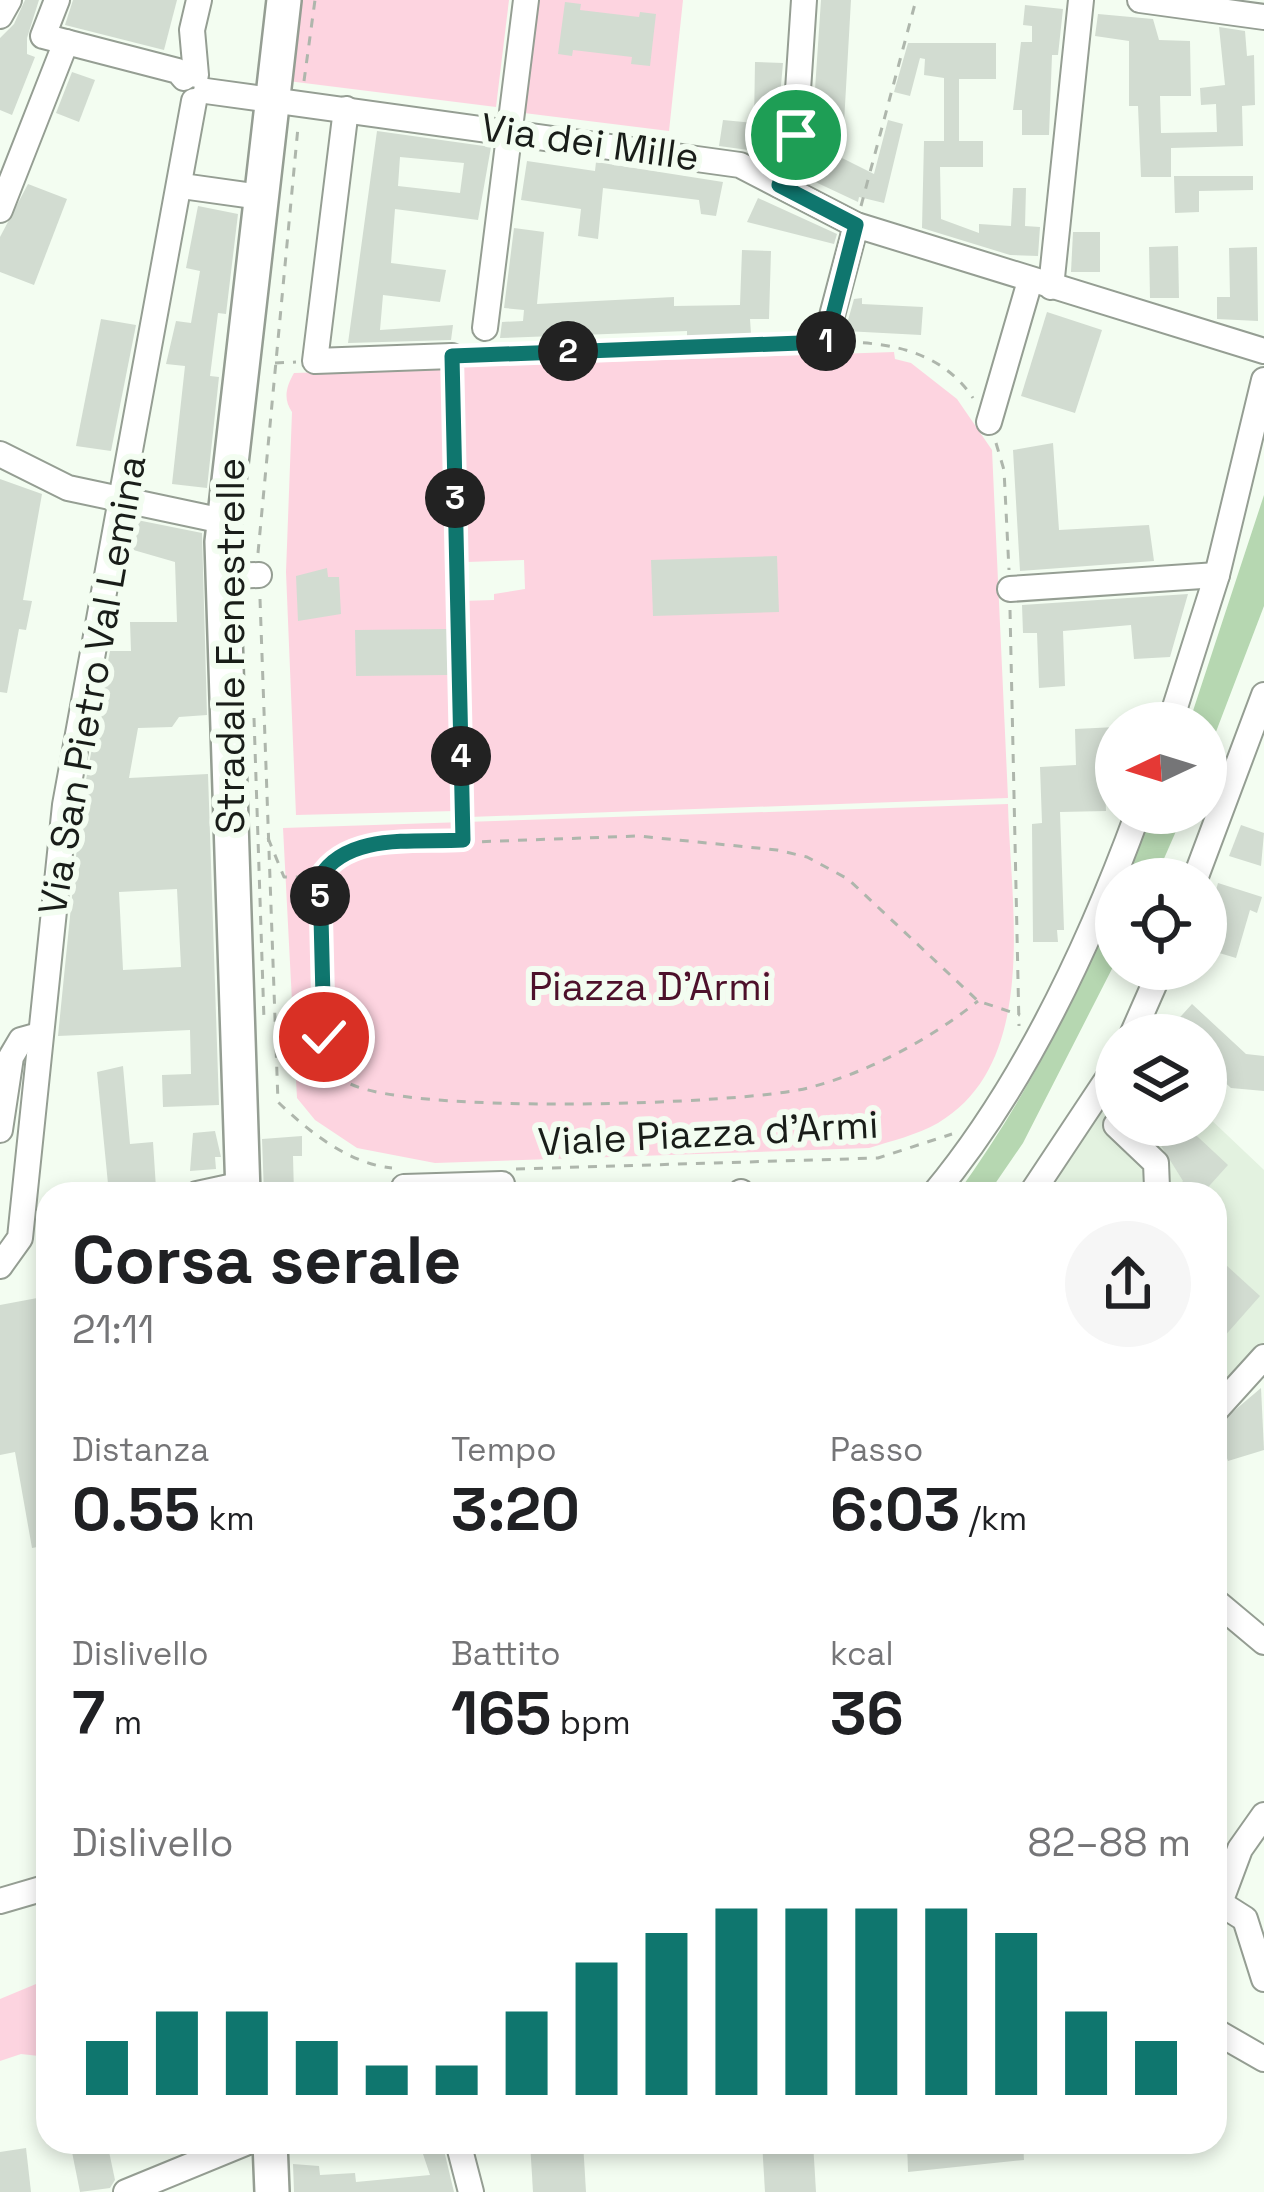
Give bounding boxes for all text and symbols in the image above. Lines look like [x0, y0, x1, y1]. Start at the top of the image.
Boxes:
pin [745, 84, 847, 186]
street label: Via dei Mille [478, 102, 702, 182]
icon: arrive [763, 102, 829, 168]
pin: 1 [796, 311, 856, 371]
text: 1 [819, 320, 833, 362]
pin: 2 [538, 321, 598, 381]
text: 2 [558, 330, 578, 372]
street label: Via San Pietro Val Lemina [27, 451, 157, 919]
street label: Stradale Fenestrelle [206, 458, 255, 834]
pin: 3 [425, 468, 485, 528]
text: 3 [445, 477, 465, 519]
north arrow [1095, 702, 1227, 834]
map controls [1095, 702, 1227, 1146]
pin: 4 [431, 726, 491, 786]
text: 4 [451, 735, 472, 777]
button: locate [1095, 858, 1227, 990]
pin: 5 [290, 866, 350, 926]
text: 5 [310, 875, 330, 917]
park label: Piazza D'Armi [529, 962, 771, 1011]
pin [273, 986, 375, 1088]
icon: check [291, 1004, 357, 1070]
button: layers [1095, 1014, 1227, 1146]
street label: Viale Piazza d'Armi [536, 1100, 880, 1166]
text: Corsa serale [72, 1218, 461, 1302]
button: share [1065, 1221, 1191, 1347]
text: 21:11 [72, 1305, 154, 1354]
text: Distanza [72, 1429, 209, 1471]
text: Tempo [451, 1429, 557, 1471]
text: Passo [830, 1429, 923, 1471]
text: 0.55 [72, 1471, 200, 1548]
text: 3:20 [451, 1471, 580, 1548]
text: 6:03 [830, 1471, 960, 1548]
text: km [200, 1498, 255, 1540]
text: /km [960, 1498, 1027, 1540]
text: Dislivello [72, 1633, 209, 1675]
text: Battito [451, 1633, 561, 1675]
text: kcal [830, 1633, 894, 1675]
text: 7 [72, 1675, 105, 1752]
text: 165 [451, 1675, 551, 1752]
text: 36 [830, 1675, 904, 1752]
text: m [105, 1702, 142, 1744]
text: bpm [551, 1702, 631, 1744]
text: Dislivello [72, 1818, 234, 1867]
text: 82–88 m [1028, 1818, 1191, 1867]

